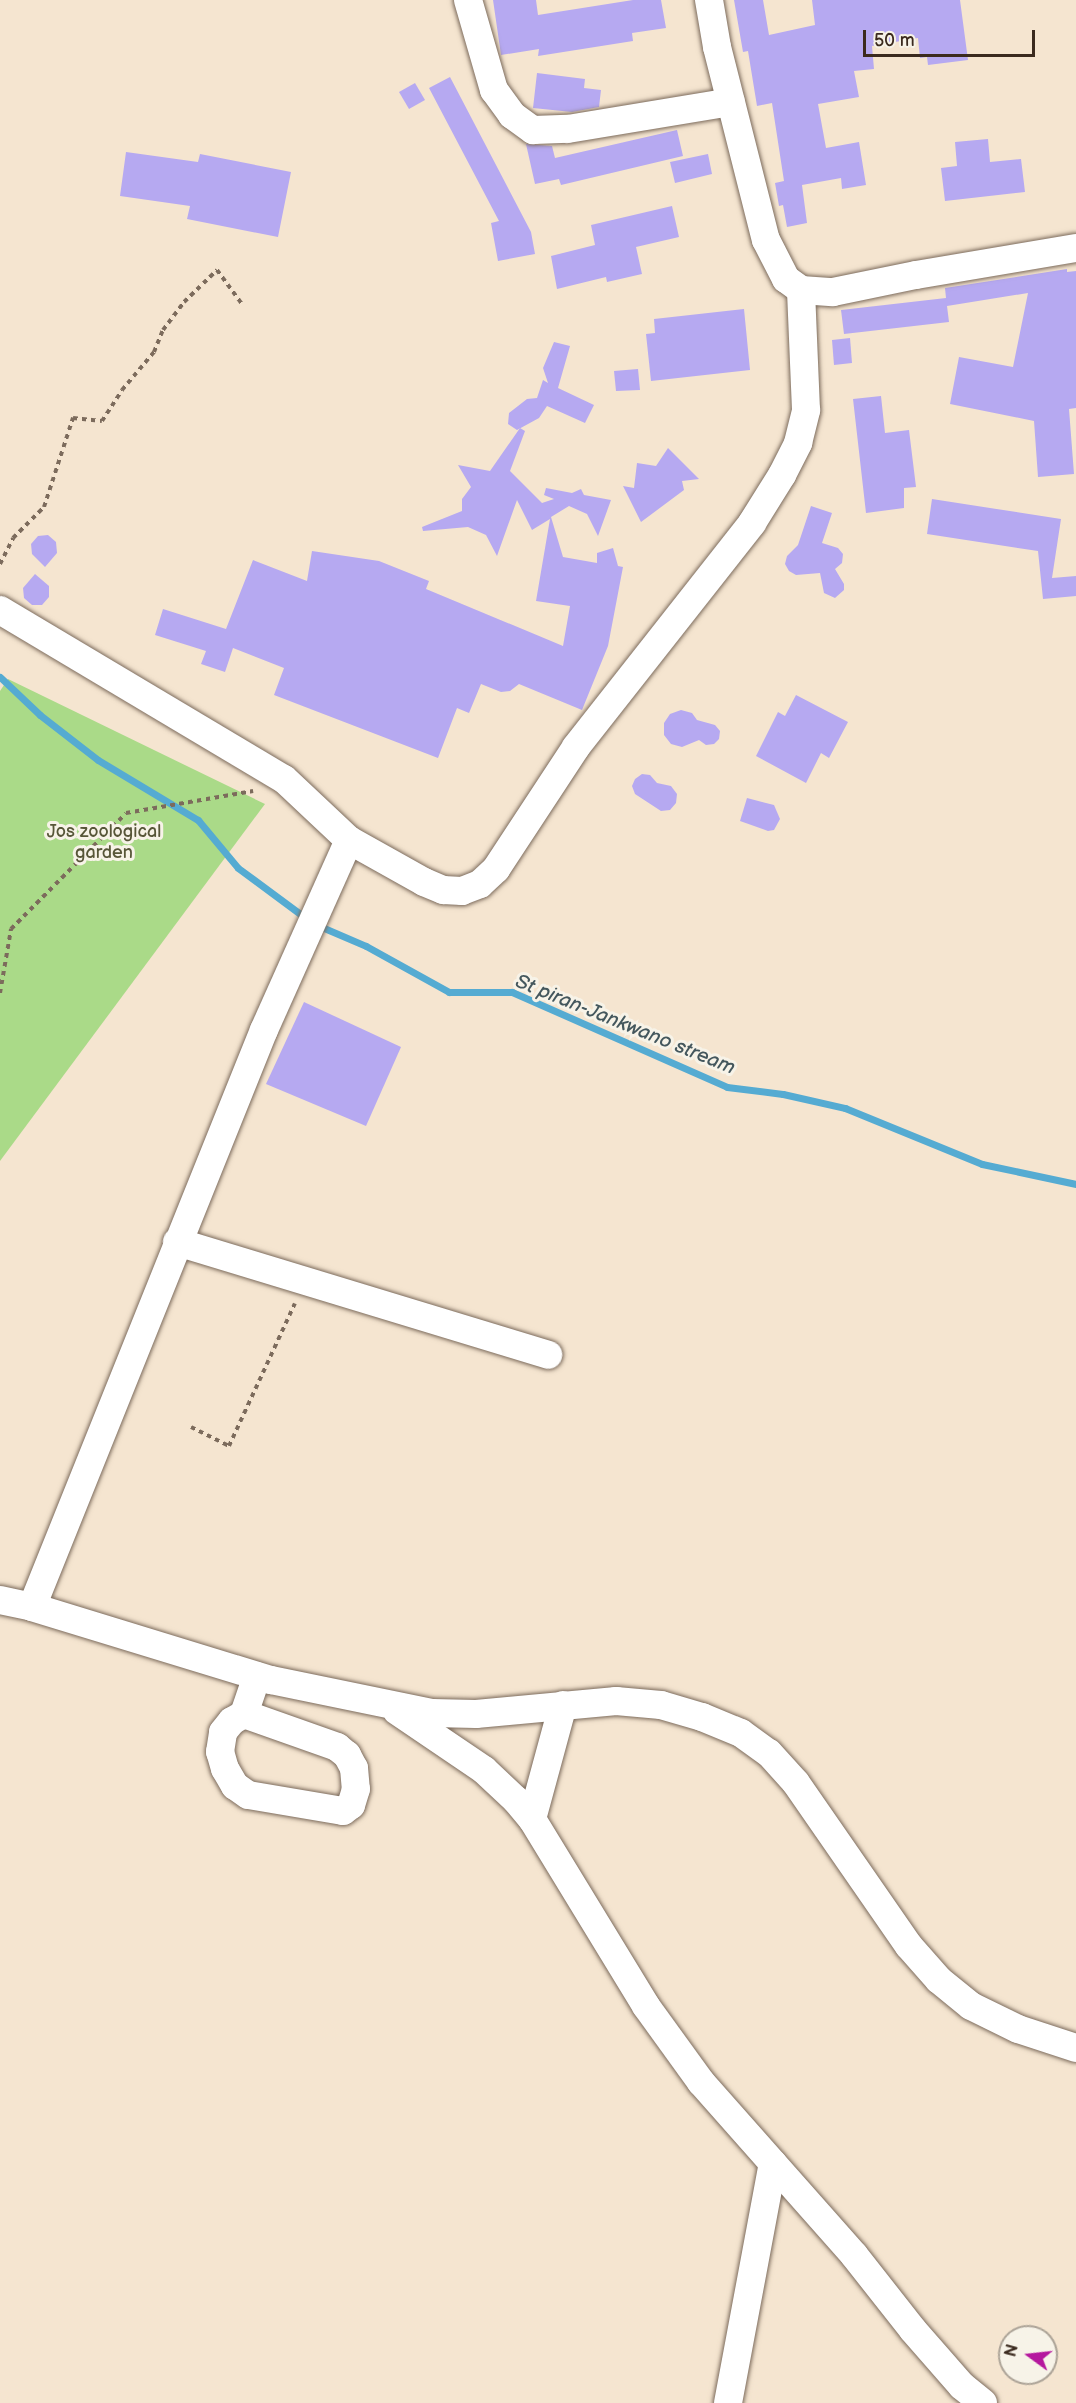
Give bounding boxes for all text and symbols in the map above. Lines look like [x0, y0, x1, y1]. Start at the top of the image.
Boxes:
scale bar [866, 18, 1038, 56]
text: 50 m [874, 30, 915, 51]
park label: Jos zoological garden [47, 822, 161, 864]
water label: St piran-Jankwano stream [512, 970, 738, 1080]
north arrow [998, 2325, 1058, 2385]
text: N [1001, 2342, 1023, 2359]

